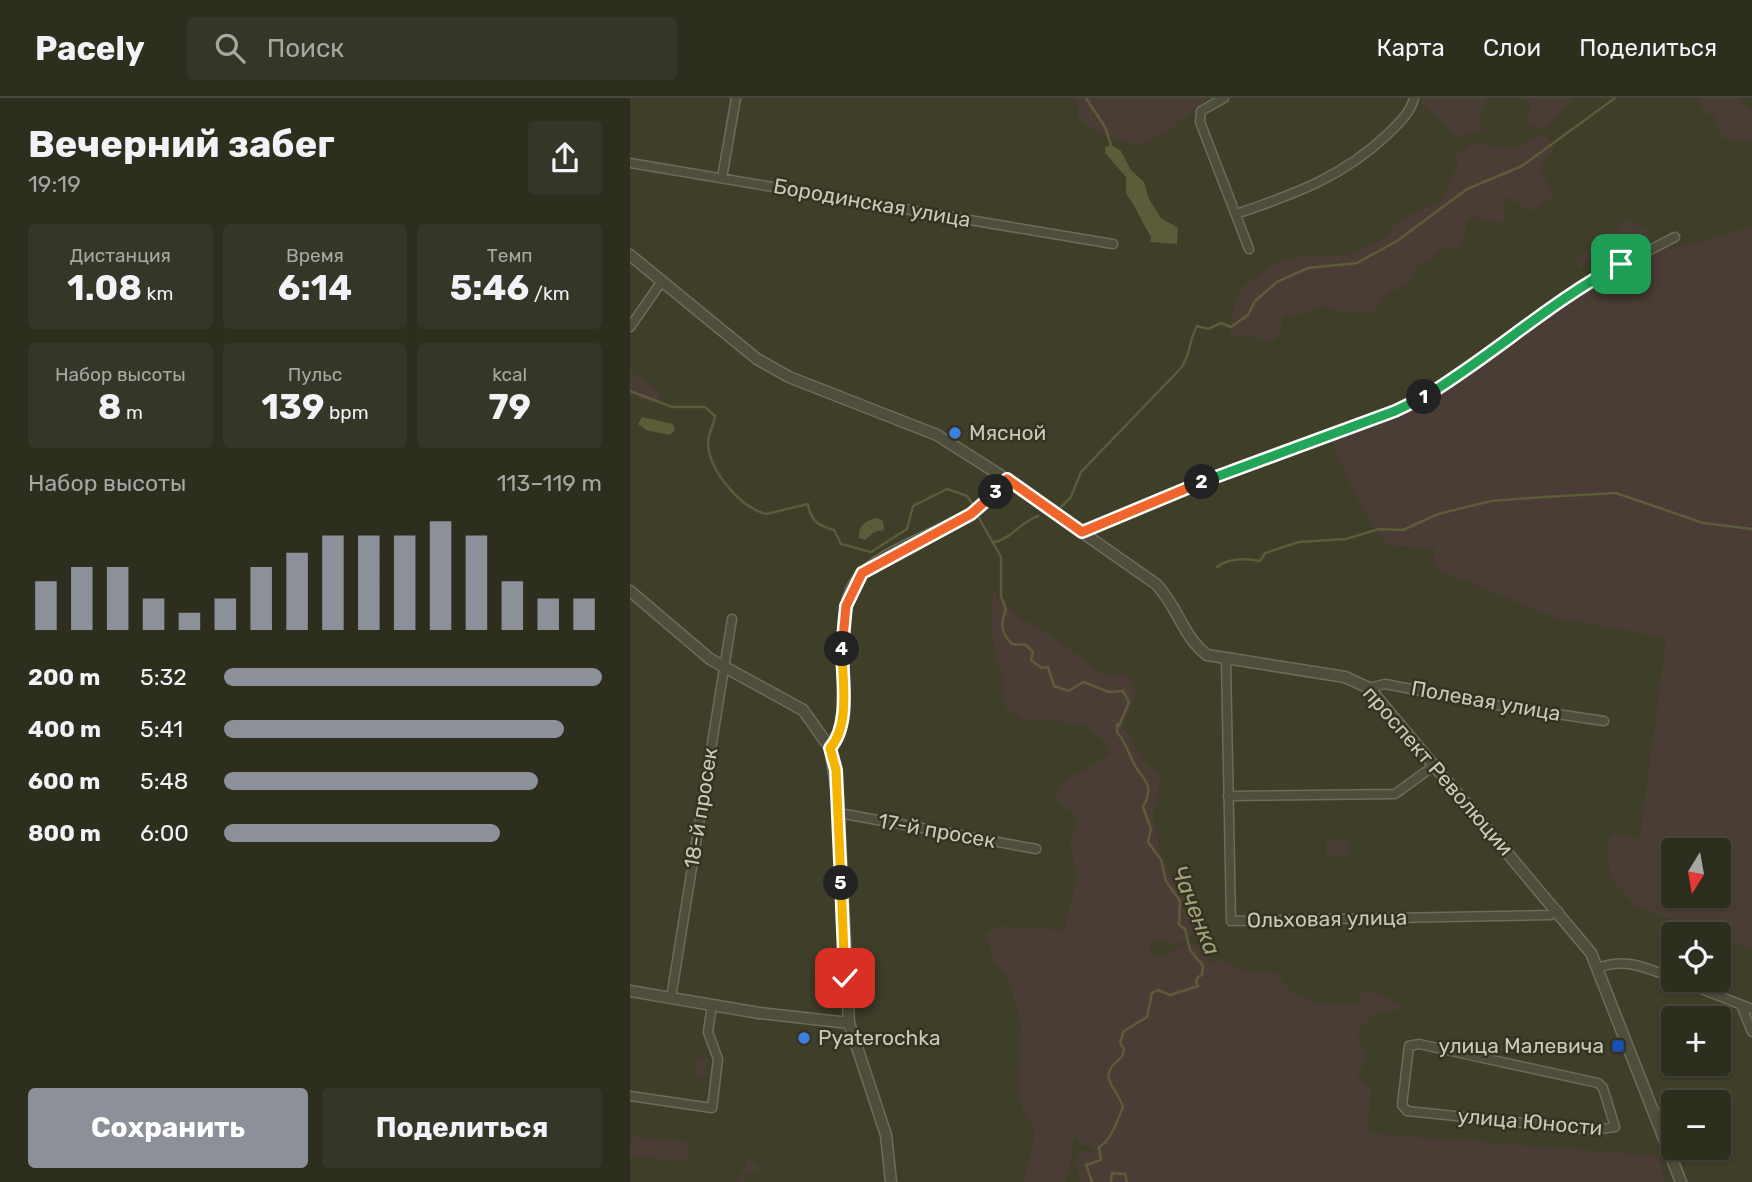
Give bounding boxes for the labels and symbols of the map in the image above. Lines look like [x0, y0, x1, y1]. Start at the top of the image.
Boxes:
street label: Бородинская улица [772, 173, 973, 232]
pin [1591, 234, 1651, 294]
pin: 1 [1406, 380, 1442, 414]
place label: Мясной [969, 420, 1046, 445]
marker: Мясной [947, 425, 963, 441]
pin: 2 [1184, 464, 1220, 500]
pin: 3 [978, 474, 1014, 510]
pin: 4 [824, 632, 860, 666]
street label: Полевая улица [1409, 675, 1563, 726]
street label: проспект Революции [1358, 681, 1519, 860]
street label: 18-й просек [679, 746, 722, 870]
street label: 17-й просек [876, 808, 998, 853]
north arrow [1661, 838, 1731, 908]
water label: Чаченка [1165, 861, 1227, 959]
pin: 5 [824, 866, 858, 900]
street label: Ольховая улица [1247, 905, 1407, 932]
pin [815, 948, 875, 1008]
place label: Pyaterochka [818, 1025, 941, 1050]
marker: Pyaterochka [796, 1030, 812, 1046]
place label: улица Малевича [1439, 1033, 1604, 1058]
marker: улица Малевича [1610, 1038, 1626, 1054]
street label: улица Юности [1456, 1103, 1604, 1140]

